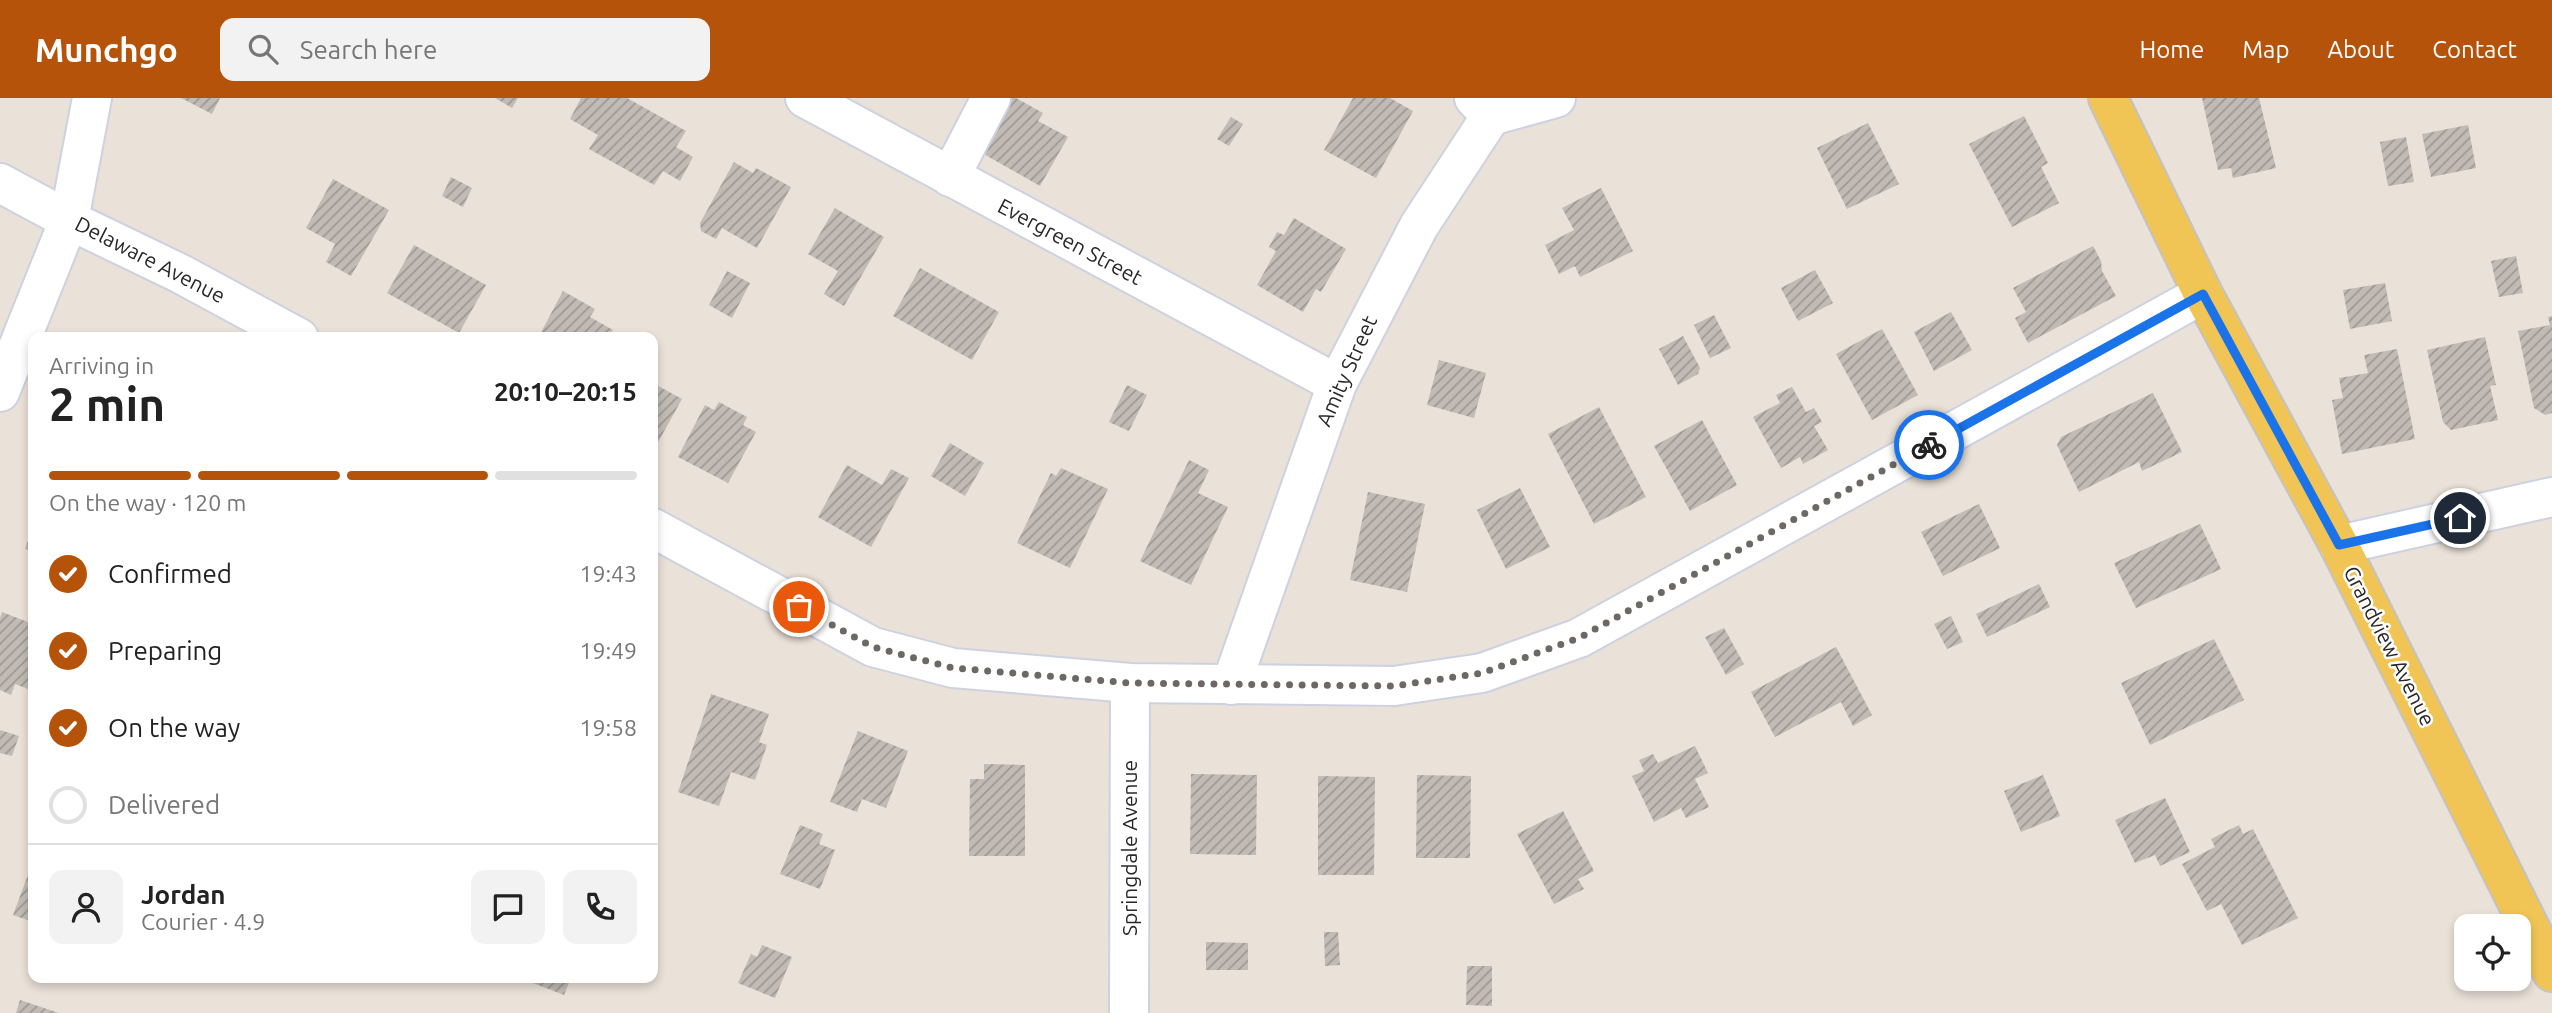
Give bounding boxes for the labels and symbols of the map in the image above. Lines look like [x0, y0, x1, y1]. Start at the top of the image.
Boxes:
street label: Evergreen Street [994, 193, 1147, 289]
street label: Delaware Avenue [72, 211, 229, 307]
street label: Amity Street [1311, 311, 1381, 430]
courier [1894, 410, 1964, 480]
pin [2430, 488, 2490, 548]
street label: Grandview Avenue [2339, 562, 2440, 729]
pin [769, 577, 829, 637]
street label: Springdale Avenue [1117, 760, 1141, 936]

